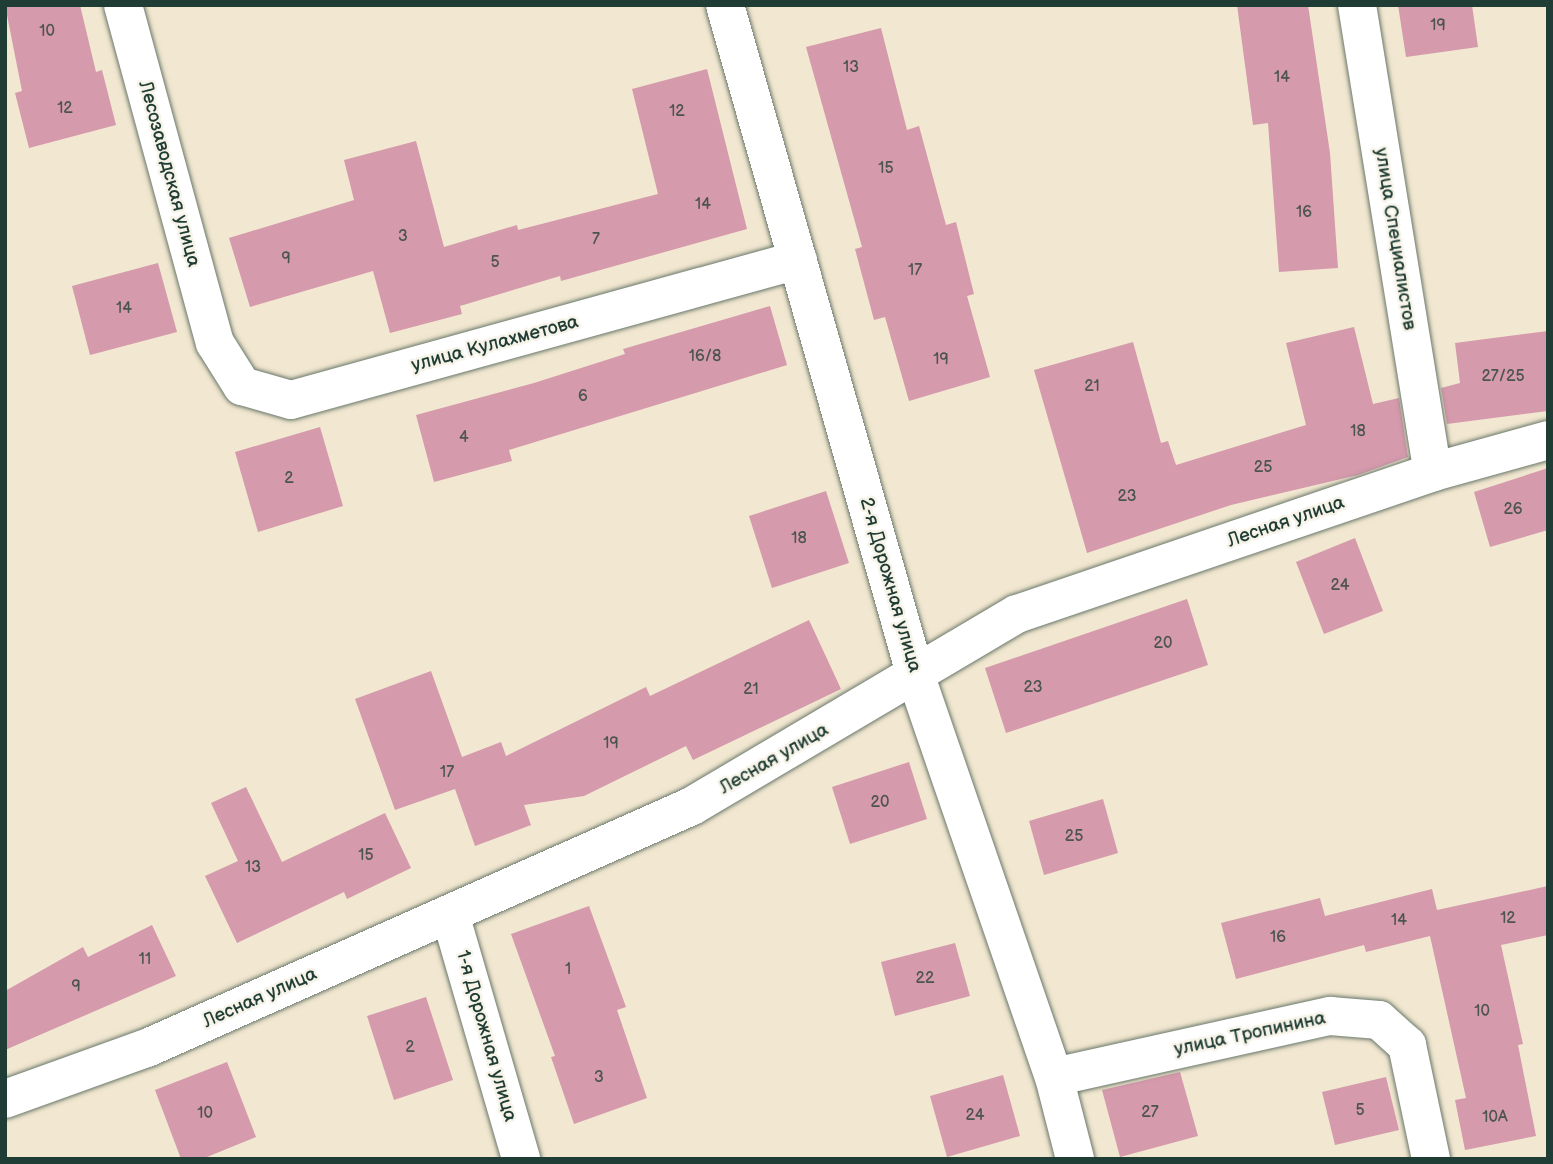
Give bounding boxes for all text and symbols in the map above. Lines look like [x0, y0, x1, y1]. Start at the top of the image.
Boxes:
house number: 19 [1430, 16, 1446, 36]
house number: 10 [39, 22, 55, 42]
house number: 13 [843, 58, 859, 78]
house number: 14 [1274, 68, 1290, 88]
street label: Лесозаводская улица [133, 79, 205, 269]
house number: 12 [57, 99, 73, 119]
house number: 12 [669, 102, 685, 122]
street label: улица Специалистов [1369, 146, 1421, 332]
house number: 15 [878, 159, 894, 179]
house number: 14 [695, 195, 711, 215]
house number: 16 [1296, 203, 1312, 223]
house number: 3 [398, 227, 408, 247]
house number: 7 [592, 230, 600, 250]
house number: 9 [281, 249, 291, 269]
house number: 5 [490, 253, 500, 273]
house number: 17 [908, 261, 922, 281]
house number: 14 [116, 299, 132, 319]
street label: улица Кулахметова [409, 311, 581, 377]
house number: 16/8 [689, 347, 721, 367]
house number: 19 [933, 350, 949, 370]
house number: 27/25 [1481, 367, 1525, 387]
house number: 21 [1084, 377, 1100, 397]
house number: 6 [578, 387, 588, 407]
house number: 18 [1350, 422, 1366, 442]
house number: 4 [459, 428, 469, 448]
house number: 25 [1254, 458, 1272, 478]
house number: 2 [284, 469, 294, 489]
house number: 23 [1118, 487, 1136, 507]
street label: Лесная улица [1225, 491, 1347, 553]
street label: 2-я Дорожная улица [854, 495, 926, 675]
house number: 26 [1503, 500, 1523, 520]
house number: 18 [791, 529, 807, 549]
house number: 24 [1331, 576, 1349, 596]
house number: 20 [1154, 634, 1172, 654]
house number: 23 [1024, 678, 1042, 698]
house number: 21 [743, 680, 759, 700]
street label: Лесная улица [715, 719, 833, 799]
house number: 19 [603, 734, 619, 754]
house number: 17 [440, 763, 454, 783]
house number: 20 [871, 793, 889, 813]
house number: 25 [1065, 827, 1083, 847]
house number: 15 [358, 846, 374, 866]
house number: 13 [245, 858, 261, 878]
house number: 12 [1500, 909, 1516, 929]
house number: 14 [1391, 911, 1407, 931]
house number: 16 [1270, 928, 1286, 948]
street label: 1-я Дорожная улица [451, 948, 521, 1124]
house number: 11 [139, 950, 151, 970]
house number: 1 [565, 960, 571, 980]
street label: Лесная улица [200, 963, 320, 1033]
house number: 22 [916, 969, 934, 989]
house number: 9 [71, 977, 81, 997]
house number: 10 [1474, 1002, 1490, 1022]
street label: улица Тропинина [1172, 1007, 1328, 1061]
house number: 2 [405, 1038, 415, 1058]
house number: 3 [594, 1068, 604, 1088]
house number: 5 [1355, 1101, 1365, 1121]
house number: 27 [1141, 1103, 1159, 1123]
house number: 10 [197, 1104, 213, 1124]
house number: 24 [966, 1106, 984, 1126]
house number: 10А [1482, 1108, 1508, 1128]

